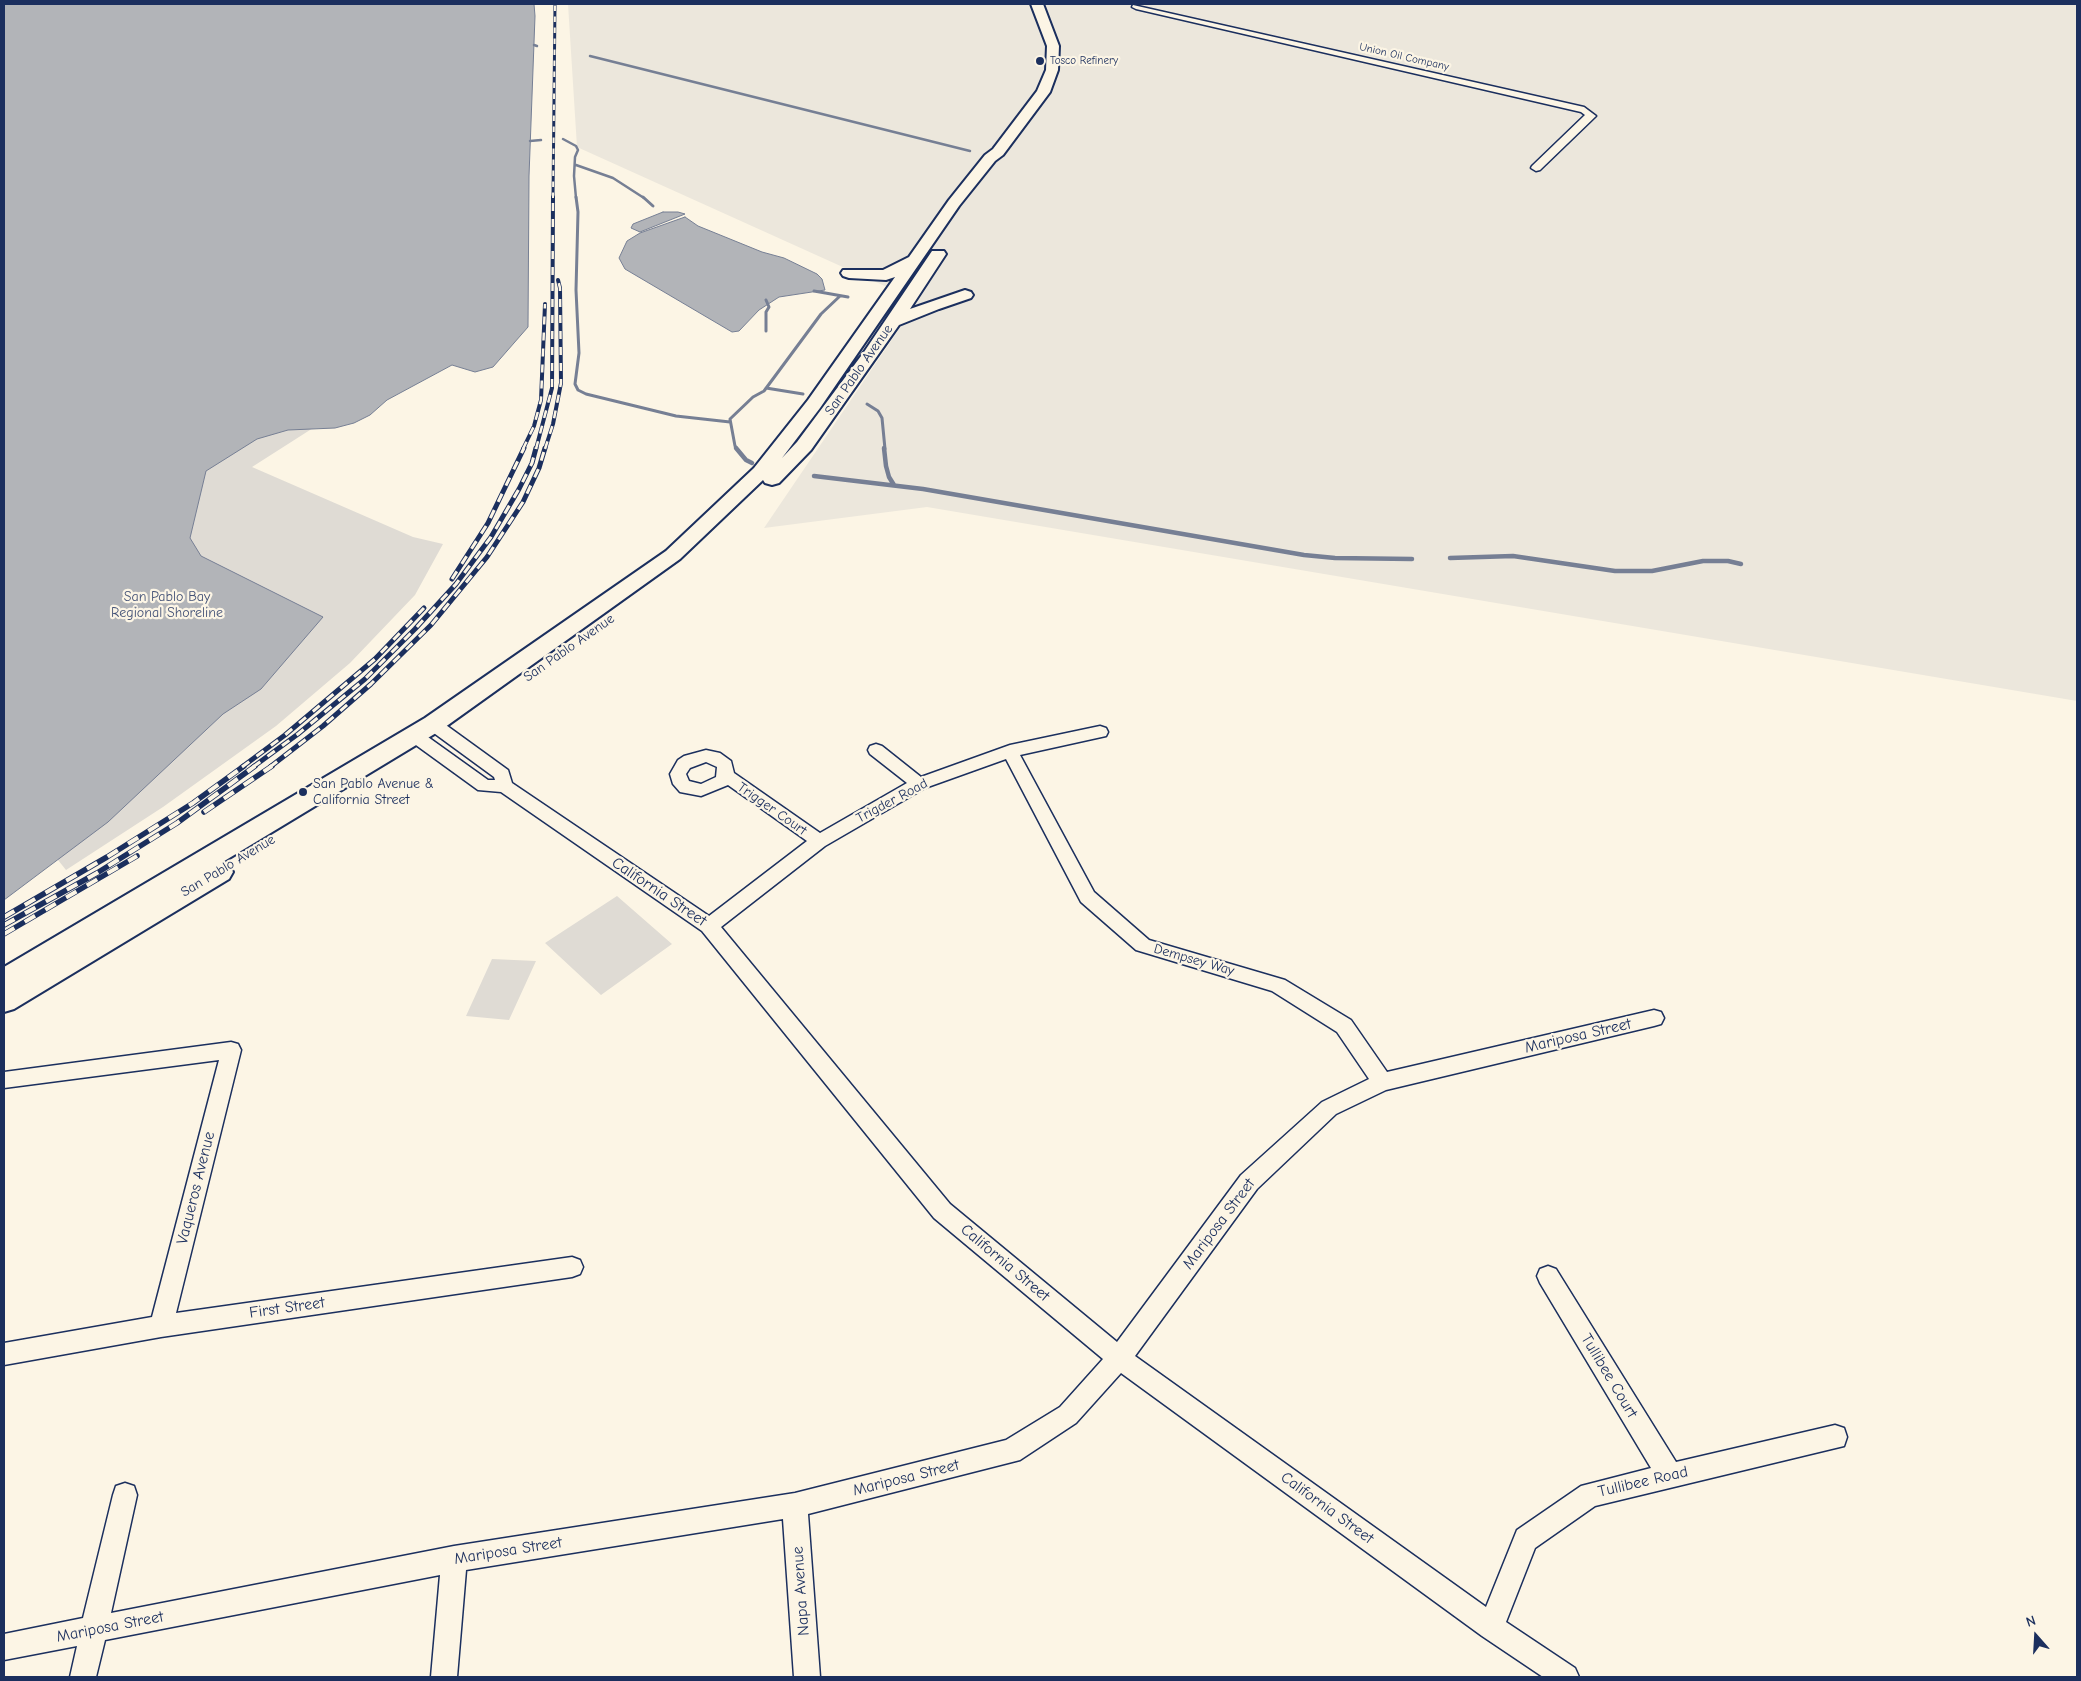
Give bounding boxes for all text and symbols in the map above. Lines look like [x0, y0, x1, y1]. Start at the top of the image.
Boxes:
street label: Union Oil Company [1358, 40, 1450, 74]
place label: Tosco Refinery [1050, 54, 1118, 68]
marker: Tosco Refinery [1034, 55, 1046, 67]
street label: San Pablo Avenue [821, 321, 897, 419]
park label: San Pablo Bay Regional Shoreline [111, 589, 223, 622]
street label: San Pablo Avenue [520, 610, 618, 686]
street label: Trigder Road [853, 775, 931, 827]
place label: San Pablo Avenue & California Street [313, 776, 434, 809]
street label: Trigger Court [734, 779, 810, 839]
marker: San Pablo Avenue & California Street [297, 786, 309, 798]
street label: San Pablo Avenue [178, 831, 278, 901]
street label: California Street [608, 853, 710, 931]
street label: Dempsey Way [1152, 940, 1236, 980]
street label: Mariposa Street [1523, 1014, 1633, 1058]
street label: Vaqueros Avenue [173, 1130, 219, 1246]
street label: Mariposa Street [1179, 1175, 1259, 1273]
street label: California Street [957, 1220, 1053, 1306]
street label: First Street [248, 1293, 326, 1323]
street label: Tullibee Court [1576, 1331, 1642, 1421]
street label: Mariposa Street [851, 1456, 961, 1500]
street label: Tullibee Road [1596, 1462, 1690, 1502]
street label: California Street [1277, 1468, 1377, 1548]
street label: Mariposa Street [453, 1533, 563, 1569]
street label: Napa Avenue [788, 1546, 814, 1636]
street label: Mariposa Street [55, 1607, 165, 1647]
north arrow [2011, 1611, 2061, 1661]
text: N [2024, 1612, 2038, 1631]

